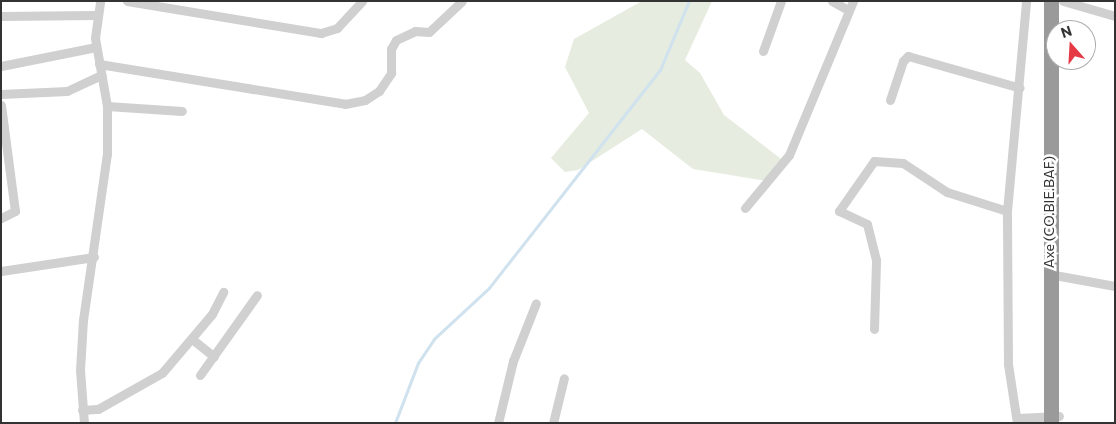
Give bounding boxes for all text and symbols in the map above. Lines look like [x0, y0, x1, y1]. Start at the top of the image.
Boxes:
north arrow [1046, 20, 1096, 70]
text: N [1059, 22, 1074, 41]
street label: Axe (CO.BIE.BAF) [1041, 156, 1057, 268]

